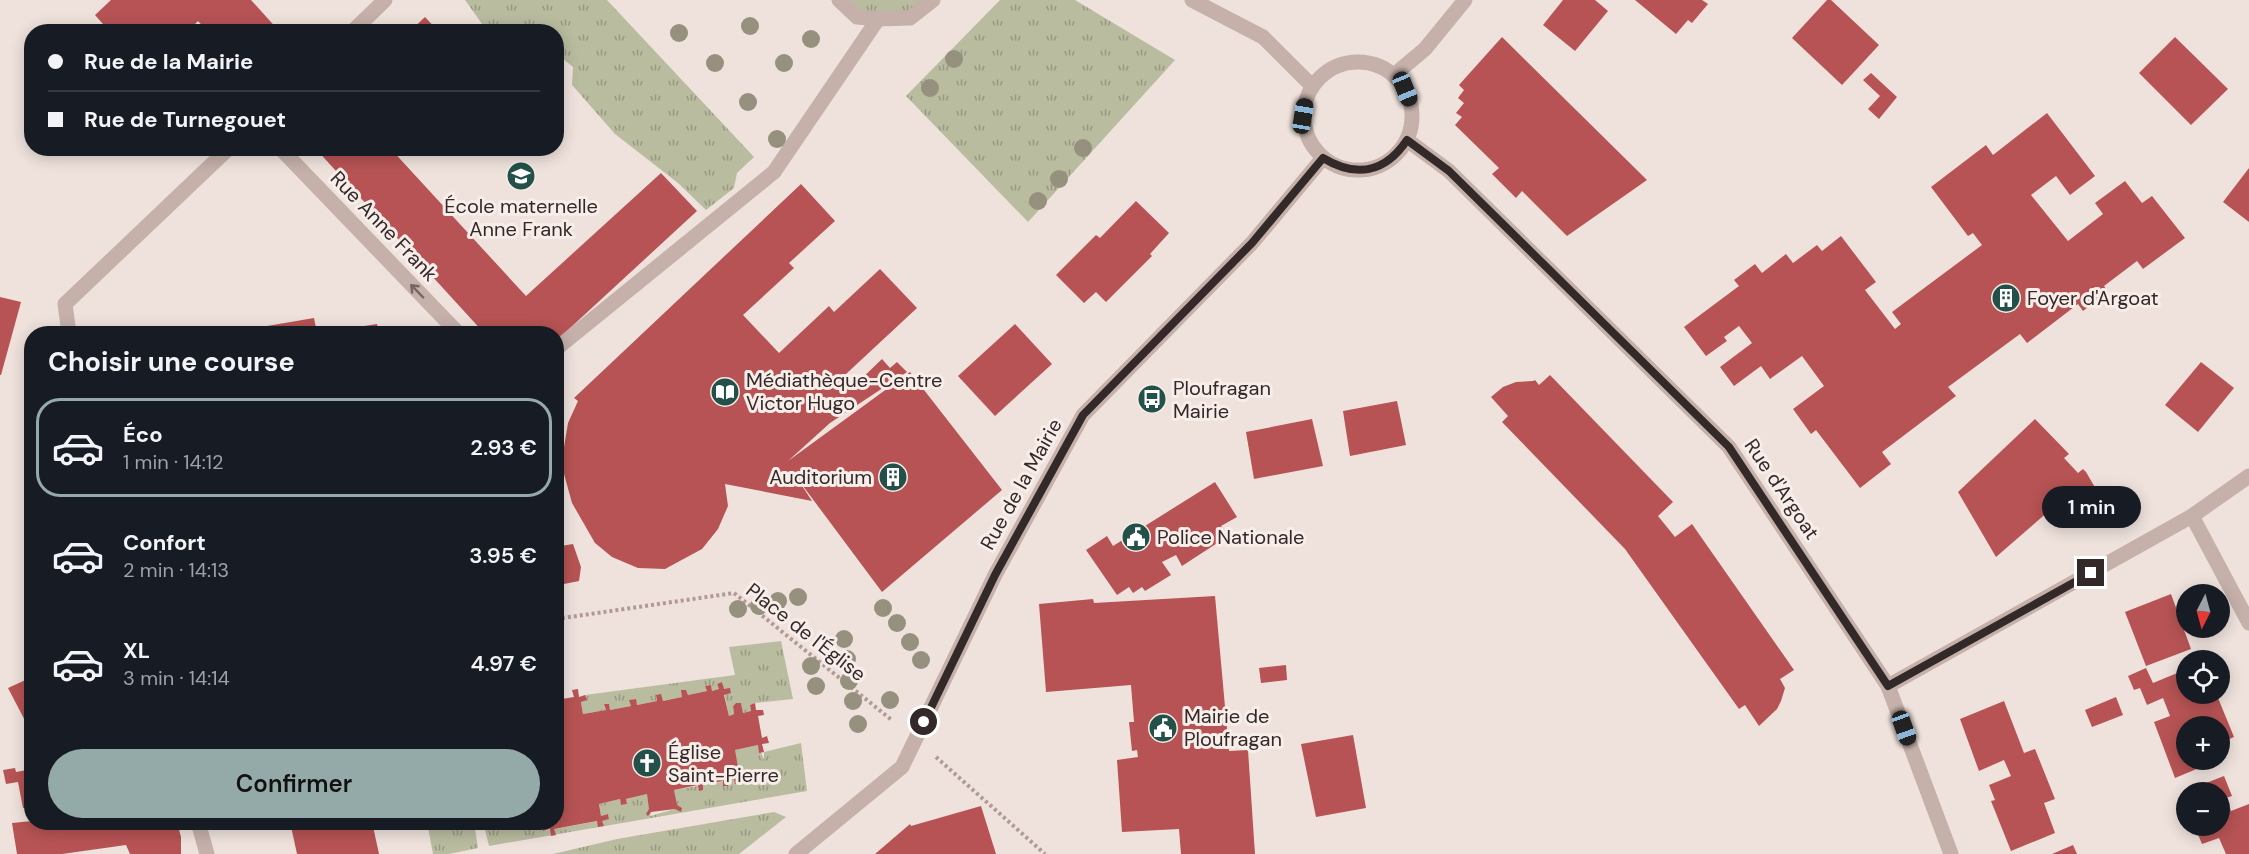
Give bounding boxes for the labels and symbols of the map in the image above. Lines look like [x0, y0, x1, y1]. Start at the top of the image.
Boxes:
car [1390, 69, 1420, 109]
car [1291, 97, 1315, 135]
school or university icon: École maternelle Anne Frank [505, 160, 537, 192]
street label: Rue Anne Frank [325, 165, 443, 287]
place label: École maternelle Anne Frank [444, 193, 598, 242]
building icon: Foyer d'Argoat [1990, 282, 2022, 314]
one-way arrow [410, 283, 424, 298]
place label: Foyer d'Argoat [2027, 285, 2159, 311]
place label: Médiathèque-Centre Victor Hugo [746, 367, 942, 416]
place label: Ploufragan Mairie [1173, 375, 1271, 424]
library icon: Médiathèque-Centre Victor Hugo [709, 376, 741, 408]
bus stop icon: Ploufragan Mairie [1136, 383, 1168, 415]
street label: Rue de la Mairie [974, 414, 1068, 554]
street label: Rue d'Argoat [1739, 434, 1825, 544]
building icon: Auditorium [877, 461, 909, 493]
place label: Auditorium [769, 464, 872, 490]
callout: 1 min [2042, 486, 2140, 528]
public building icon: Police Nationale [1120, 521, 1152, 553]
place label: Police Nationale [1157, 524, 1304, 550]
route end [2077, 559, 2104, 586]
street label: Place de l'Église [741, 577, 871, 687]
north arrow [2176, 584, 2230, 638]
place label: Mairie de Ploufragan [1184, 703, 1282, 752]
route start [910, 708, 937, 735]
car [1889, 708, 1919, 748]
public building icon: Mairie de Ploufragan [1147, 712, 1179, 744]
place label: Église Saint-Pierre [668, 739, 779, 788]
church icon: Église Saint-Pierre [631, 747, 663, 779]

